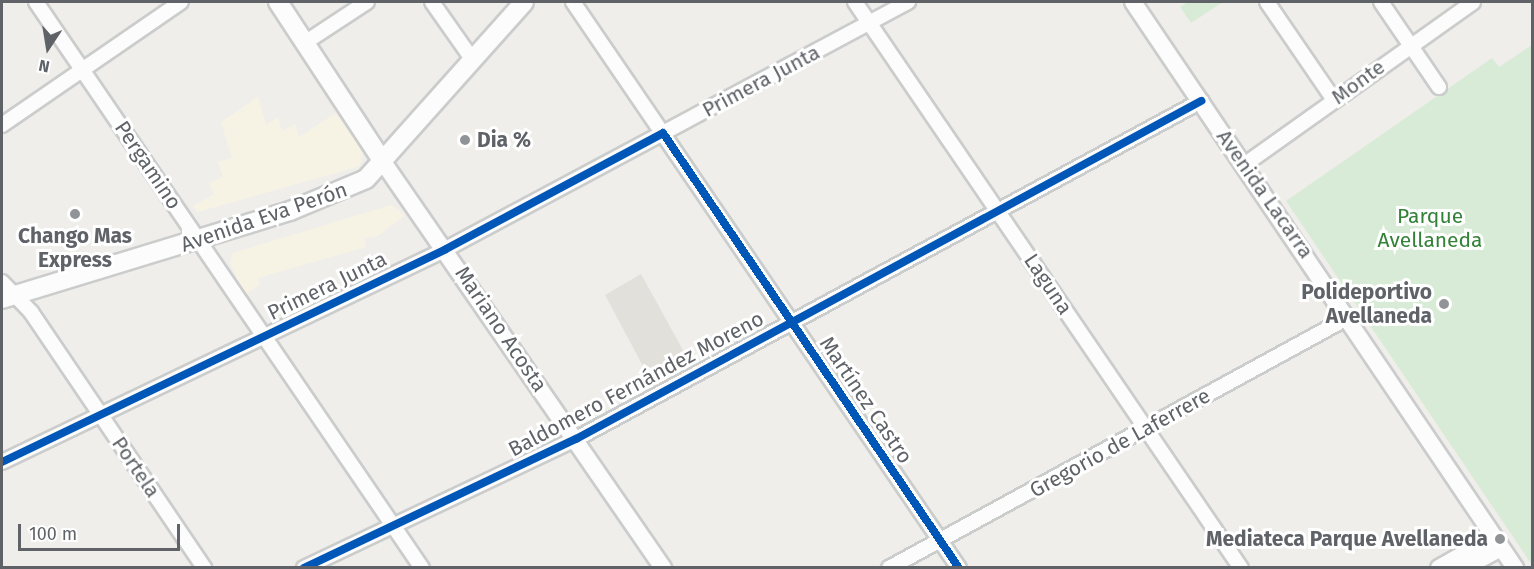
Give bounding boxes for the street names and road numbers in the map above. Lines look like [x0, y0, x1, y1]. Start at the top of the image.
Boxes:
street label: Primera Junta [698, 39, 824, 123]
street label: Monte [1326, 54, 1390, 110]
street label: Pergamino [109, 116, 187, 214]
street label: Avenida Lacarra [1211, 125, 1319, 263]
street label: Avenida Eva Perón [177, 177, 351, 257]
street label: Primera Junta [263, 246, 391, 326]
street label: Laguna [1019, 249, 1077, 319]
street label: Mariano Acosta [450, 261, 552, 397]
street label: Baldomero Fernández Moreno [504, 306, 768, 462]
street label: Martínez Castro [814, 332, 918, 468]
street label: Gregorio de Laferrere [1025, 383, 1215, 503]
street label: Portela [107, 432, 165, 502]

